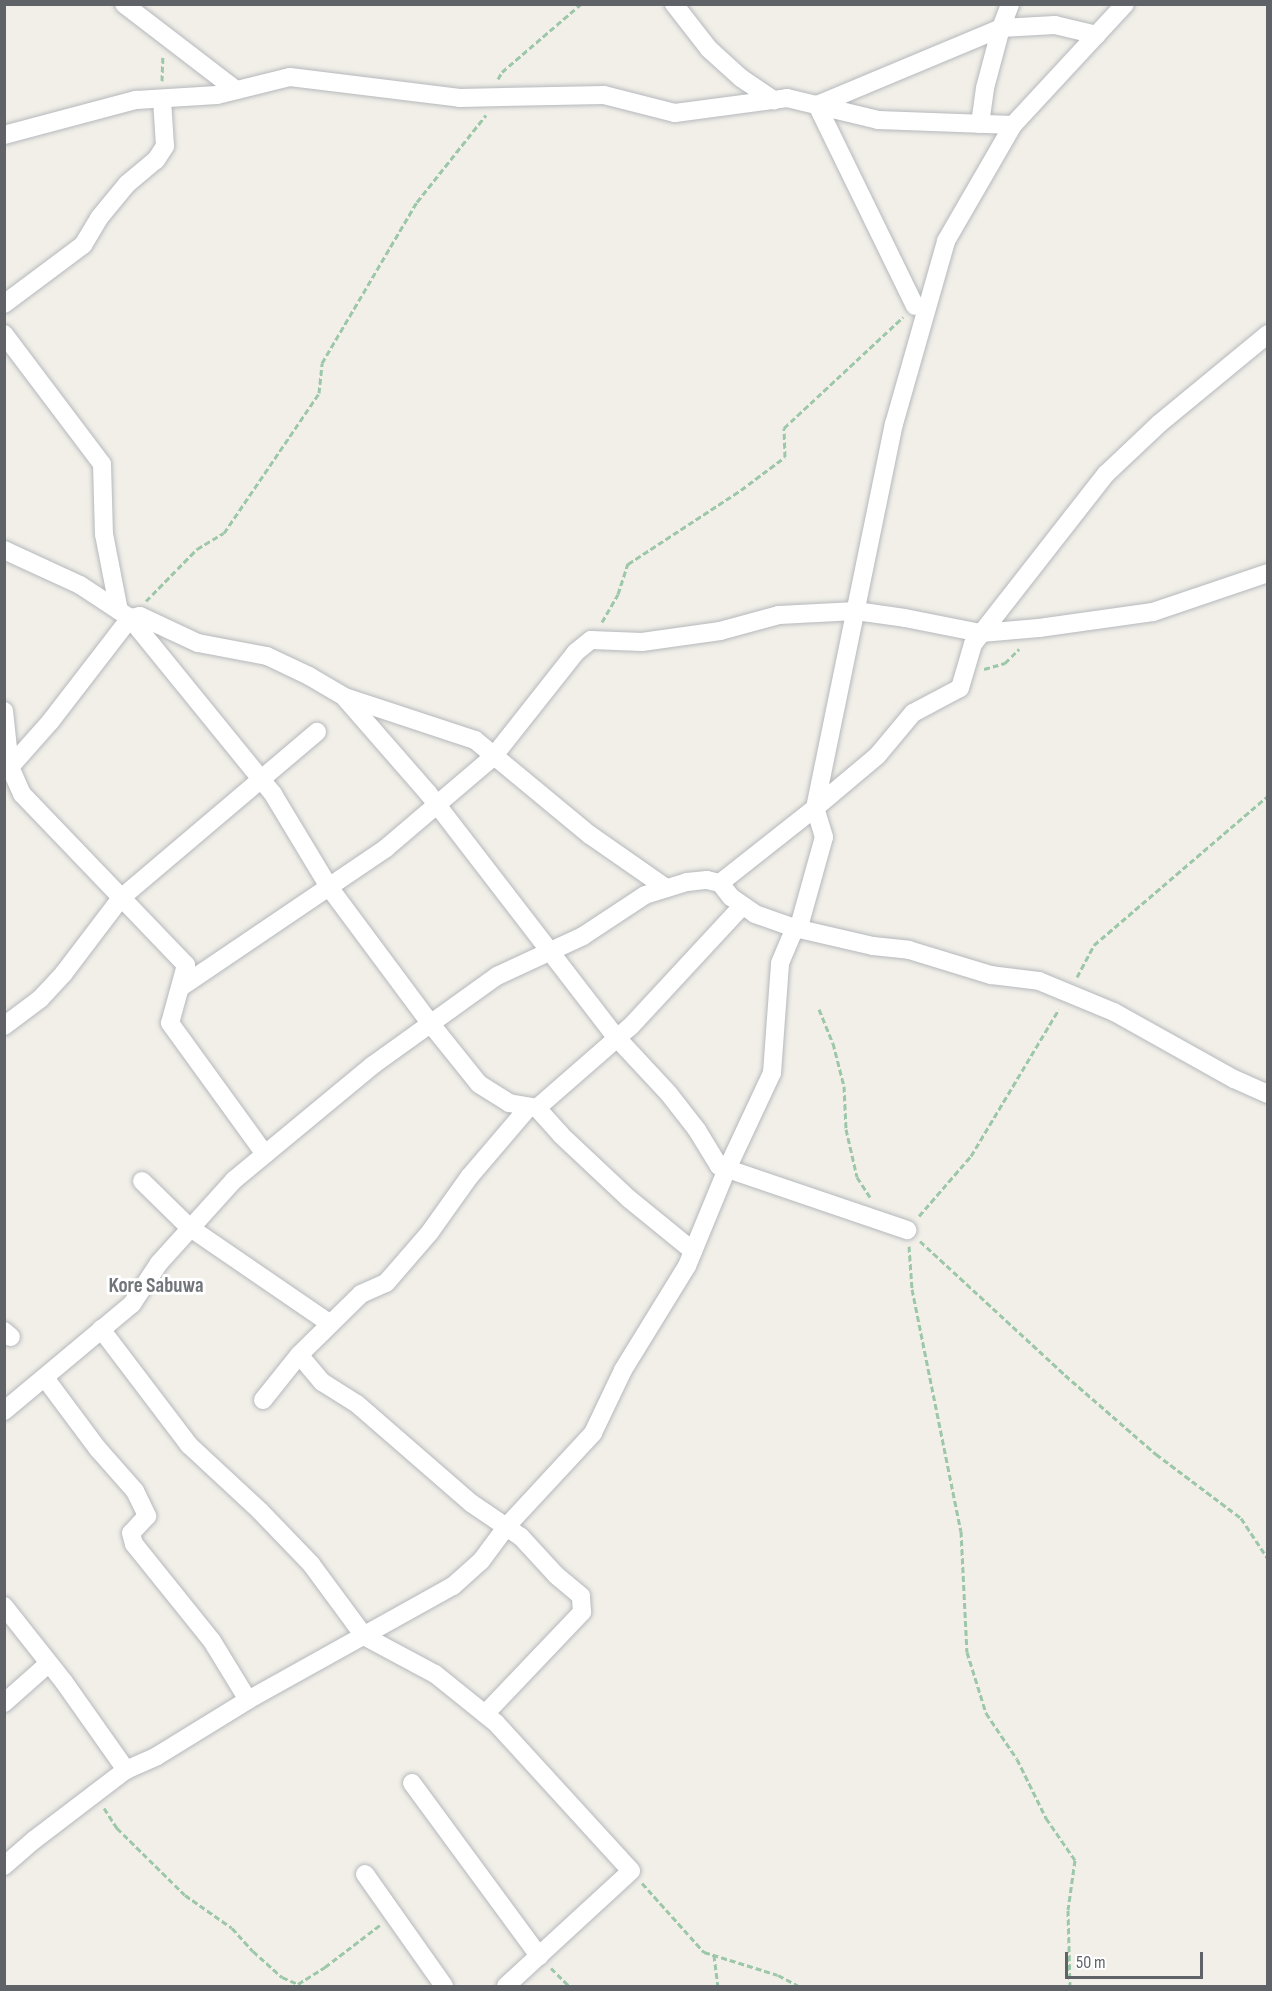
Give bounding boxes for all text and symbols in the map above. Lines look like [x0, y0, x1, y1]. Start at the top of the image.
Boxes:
district label: Kore Sabuwa [109, 1273, 203, 1299]
scale bar [1068, 1940, 1206, 1978]
text: 50 m [1076, 1952, 1106, 1973]

